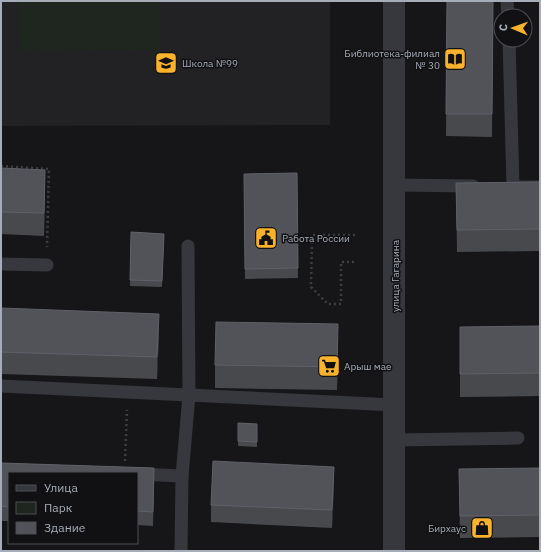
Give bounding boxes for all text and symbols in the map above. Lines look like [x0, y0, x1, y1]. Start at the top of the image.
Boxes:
north arrow [493, 8, 533, 48]
text: С [496, 24, 510, 31]
library icon: Библиотека-филиал № 30 [442, 46, 468, 72]
place label: Библиотека-филиал № 30 [344, 47, 440, 72]
school or university icon: Школа №99 [153, 50, 179, 76]
place label: Школа №99 [182, 57, 238, 70]
public building icon: Работа России [253, 225, 279, 251]
place label: Работа России [282, 232, 350, 245]
street label: улица Гагарина [389, 239, 402, 312]
supermarket icon: Арыш мае [316, 353, 342, 379]
place label: Арыш мае [344, 360, 392, 373]
legend [8, 472, 138, 544]
text: Улица [44, 480, 78, 495]
text: Парк [44, 500, 73, 515]
shop icon: Бирхаус [469, 515, 495, 541]
text: Здание [44, 520, 86, 535]
place label: Бирхаус [428, 522, 466, 535]

